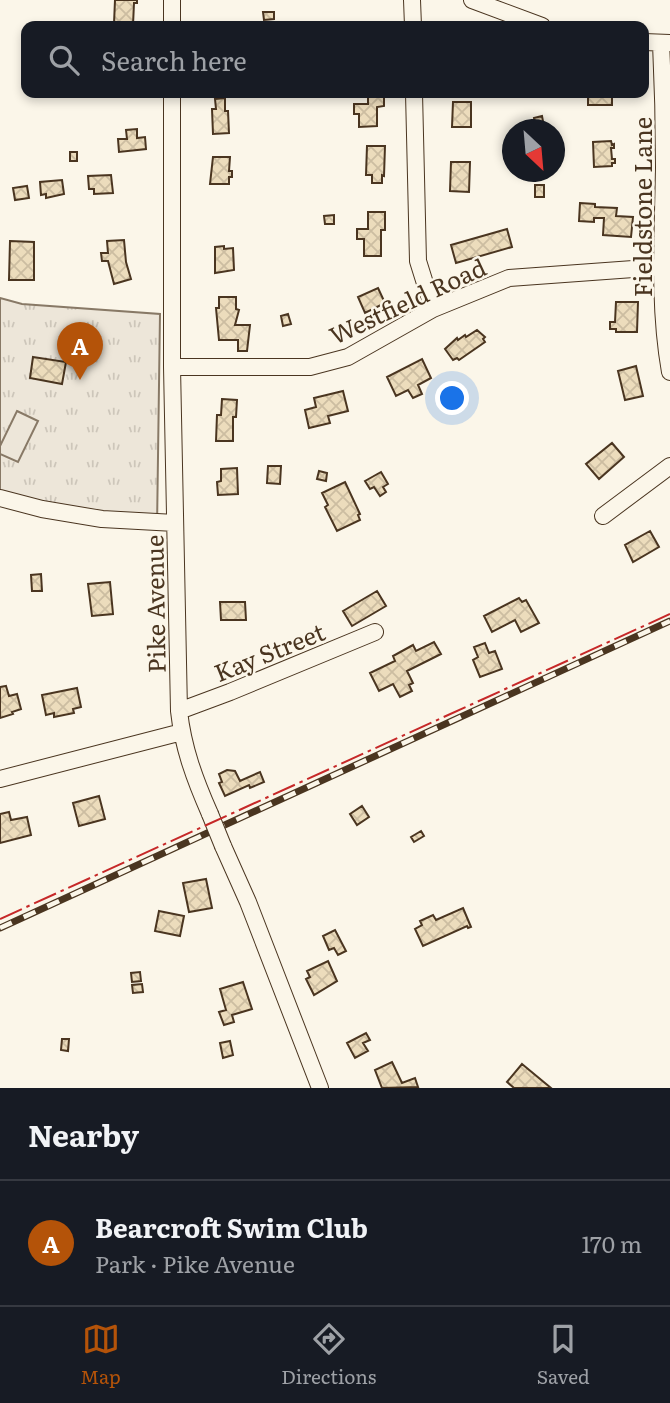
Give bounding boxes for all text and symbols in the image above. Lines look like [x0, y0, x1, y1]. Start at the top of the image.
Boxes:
search box [21, 21, 649, 98]
text: Search here [101, 40, 247, 79]
icon: search [45, 41, 83, 79]
street label: Fieldstone Lane [624, 117, 659, 297]
north arrow [502, 119, 565, 182]
street label: Westfield Road [323, 248, 491, 352]
pin: A [57, 322, 103, 380]
your location [435, 381, 469, 415]
street label: Pike Avenue [135, 535, 173, 673]
street label: Kay Street [208, 613, 330, 689]
text: Nearby [28, 1112, 139, 1156]
text: Bearcroft Swim Club [95, 1207, 368, 1246]
text: A [42, 1226, 60, 1260]
text: 170 m [581, 1226, 642, 1260]
text: Park · Pike Avenue [95, 1246, 295, 1280]
tab: Map [80, 1320, 121, 1390]
tab: Directions [281, 1320, 376, 1390]
tab: Saved [537, 1320, 590, 1390]

